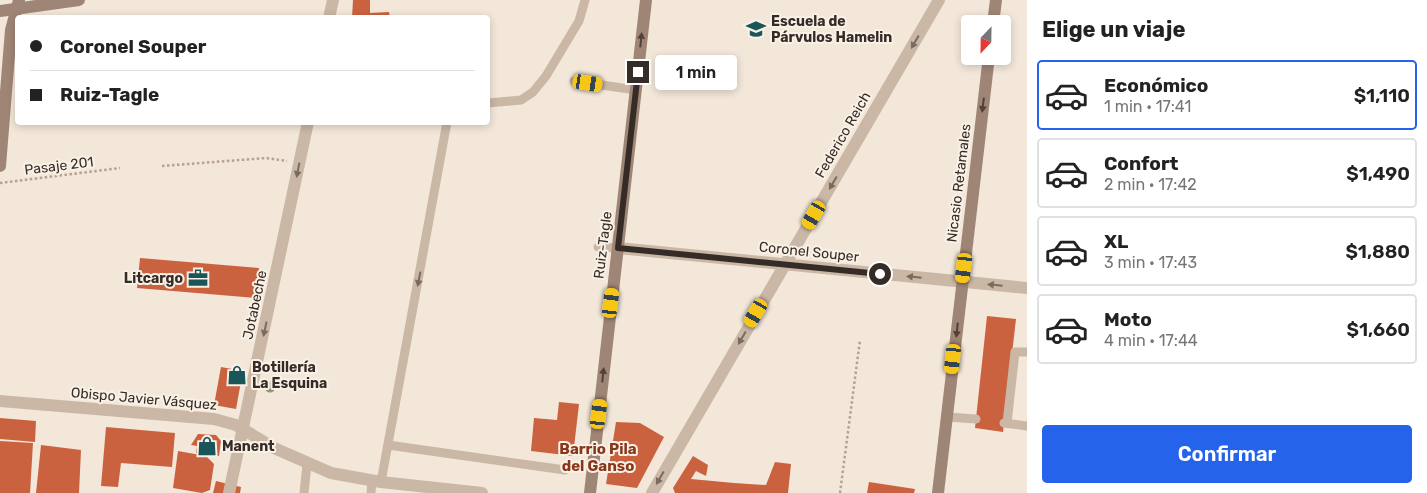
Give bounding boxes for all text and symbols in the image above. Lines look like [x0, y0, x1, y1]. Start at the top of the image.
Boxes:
place label: Escuela de Párvulos Hamelin [771, 13, 892, 46]
north arrow [961, 15, 1011, 65]
map controls [961, 15, 1011, 65]
text: Elige un viaje [1042, 16, 1186, 43]
school or university icon: Escuela de Párvulos Hamelin [745, 18, 767, 40]
one-way arrow [637, 31, 645, 47]
text: Coronel Souper [60, 35, 206, 58]
one-way arrow [910, 36, 919, 49]
callout: 1 min [656, 54, 738, 90]
route end [627, 61, 649, 83]
text: 1 min [676, 63, 716, 82]
car [572, 73, 603, 93]
icon: car [1044, 73, 1089, 118]
text: Económico [1104, 74, 1208, 97]
text: Ruiz-Tagle [60, 83, 159, 106]
text: $1,110 [1354, 84, 1410, 107]
street label: Federico Reich [812, 89, 874, 181]
one-way arrow [979, 97, 987, 113]
text: 1 min · 17:41 [1104, 97, 1191, 116]
street label: Nicasio Retamales [943, 123, 975, 243]
icon: car [1044, 151, 1089, 196]
text: Confort [1104, 152, 1178, 175]
street label: Pasaje 201 [23, 153, 95, 179]
text: $1,490 [1346, 162, 1410, 185]
one-way arrow [294, 163, 302, 178]
text: 2 min · 17:42 [1104, 175, 1197, 194]
one-way arrow [828, 176, 837, 189]
car [800, 198, 827, 232]
street label: Ruiz-Tagle [590, 210, 616, 280]
icon: car [1044, 229, 1089, 274]
text: XL [1104, 230, 1128, 253]
street label: Coronel Souper [758, 238, 860, 266]
text: $1,880 [1345, 240, 1410, 263]
car [954, 252, 973, 284]
text: 3 min · 17:43 [1104, 253, 1197, 272]
route start [869, 263, 891, 285]
office icon: Litcargo [187, 267, 209, 289]
street label: Jotabeche [239, 269, 271, 341]
place label: Litcargo [124, 270, 183, 287]
one-way arrow [415, 271, 423, 286]
one-way arrow [905, 273, 921, 281]
one-way arrow [986, 281, 1002, 289]
car [601, 287, 620, 319]
car [742, 296, 769, 330]
icon: car [1044, 307, 1089, 352]
text: Moto [1104, 308, 1152, 331]
text: $1,660 [1346, 318, 1410, 341]
one-way arrow [261, 322, 269, 337]
one-way arrow [953, 323, 961, 339]
one-way arrow [738, 331, 747, 345]
text: 4 min · 17:44 [1104, 331, 1198, 350]
car [943, 343, 962, 375]
place label: Botillería La Esquina [252, 359, 327, 392]
shop icon: Botillería La Esquina [226, 364, 248, 386]
one-way arrow [599, 367, 607, 383]
street label: Obispo Javier Vásquez [70, 384, 218, 414]
car [589, 398, 608, 430]
button: Confirmar [1042, 425, 1412, 483]
shop icon: Manent [196, 435, 218, 457]
place label: Manent [222, 438, 275, 455]
district label: Barrio Pila del Ganso [559, 440, 637, 475]
one-way arrow [656, 472, 665, 485]

